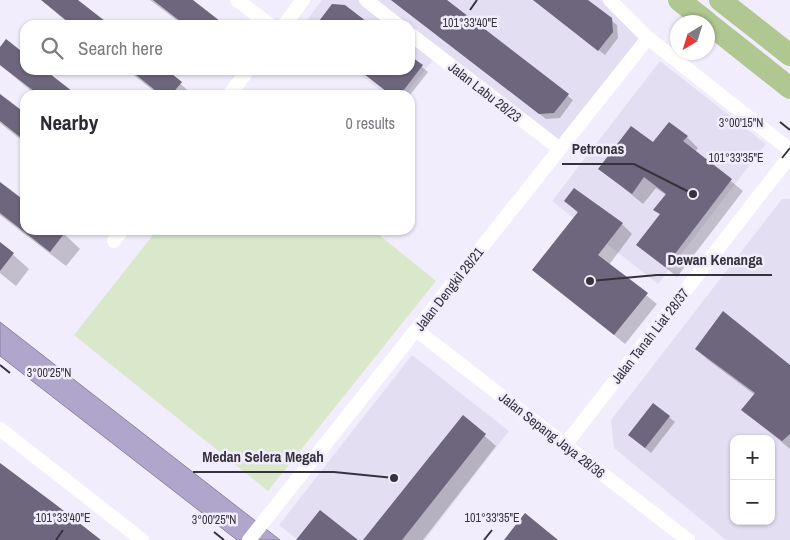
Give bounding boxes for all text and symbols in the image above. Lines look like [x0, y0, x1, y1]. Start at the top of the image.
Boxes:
text: 101°33'40"E [442, 15, 498, 31]
north arrow [670, 15, 715, 60]
search box [20, 20, 415, 75]
icon: search [38, 34, 66, 62]
text: Search here [78, 35, 163, 61]
street label: Jalan Labu 28/23 [445, 58, 525, 126]
text: Nearby [40, 108, 98, 137]
text: 0 results [345, 112, 395, 134]
text: 3°00'15"N [719, 115, 763, 131]
callout: Petronas [562, 134, 634, 164]
text: Petronas [572, 138, 624, 159]
text: 101°33'35"E [708, 150, 764, 166]
street label: Jalan Dengkil 28/21 [411, 243, 488, 335]
callout: Dewan Kenanga [657, 245, 772, 275]
text: Dewan Kenanga [667, 249, 763, 270]
street label: Jalan Tanah Liat 28/37 [607, 285, 693, 387]
text: 3°00'25"N [27, 365, 71, 381]
street label: Jalan Sepang Jaya 28/36 [495, 388, 609, 482]
map controls [730, 435, 775, 525]
button: + [730, 435, 775, 480]
callout: Medan Selera Megah [193, 442, 334, 472]
text: Medan Selera Megah [202, 446, 324, 467]
button: − [730, 480, 775, 525]
text: 101°33'40"E [35, 510, 91, 526]
text: 101°33'35"E [464, 510, 520, 526]
text: 3°00'25"N [192, 512, 236, 528]

